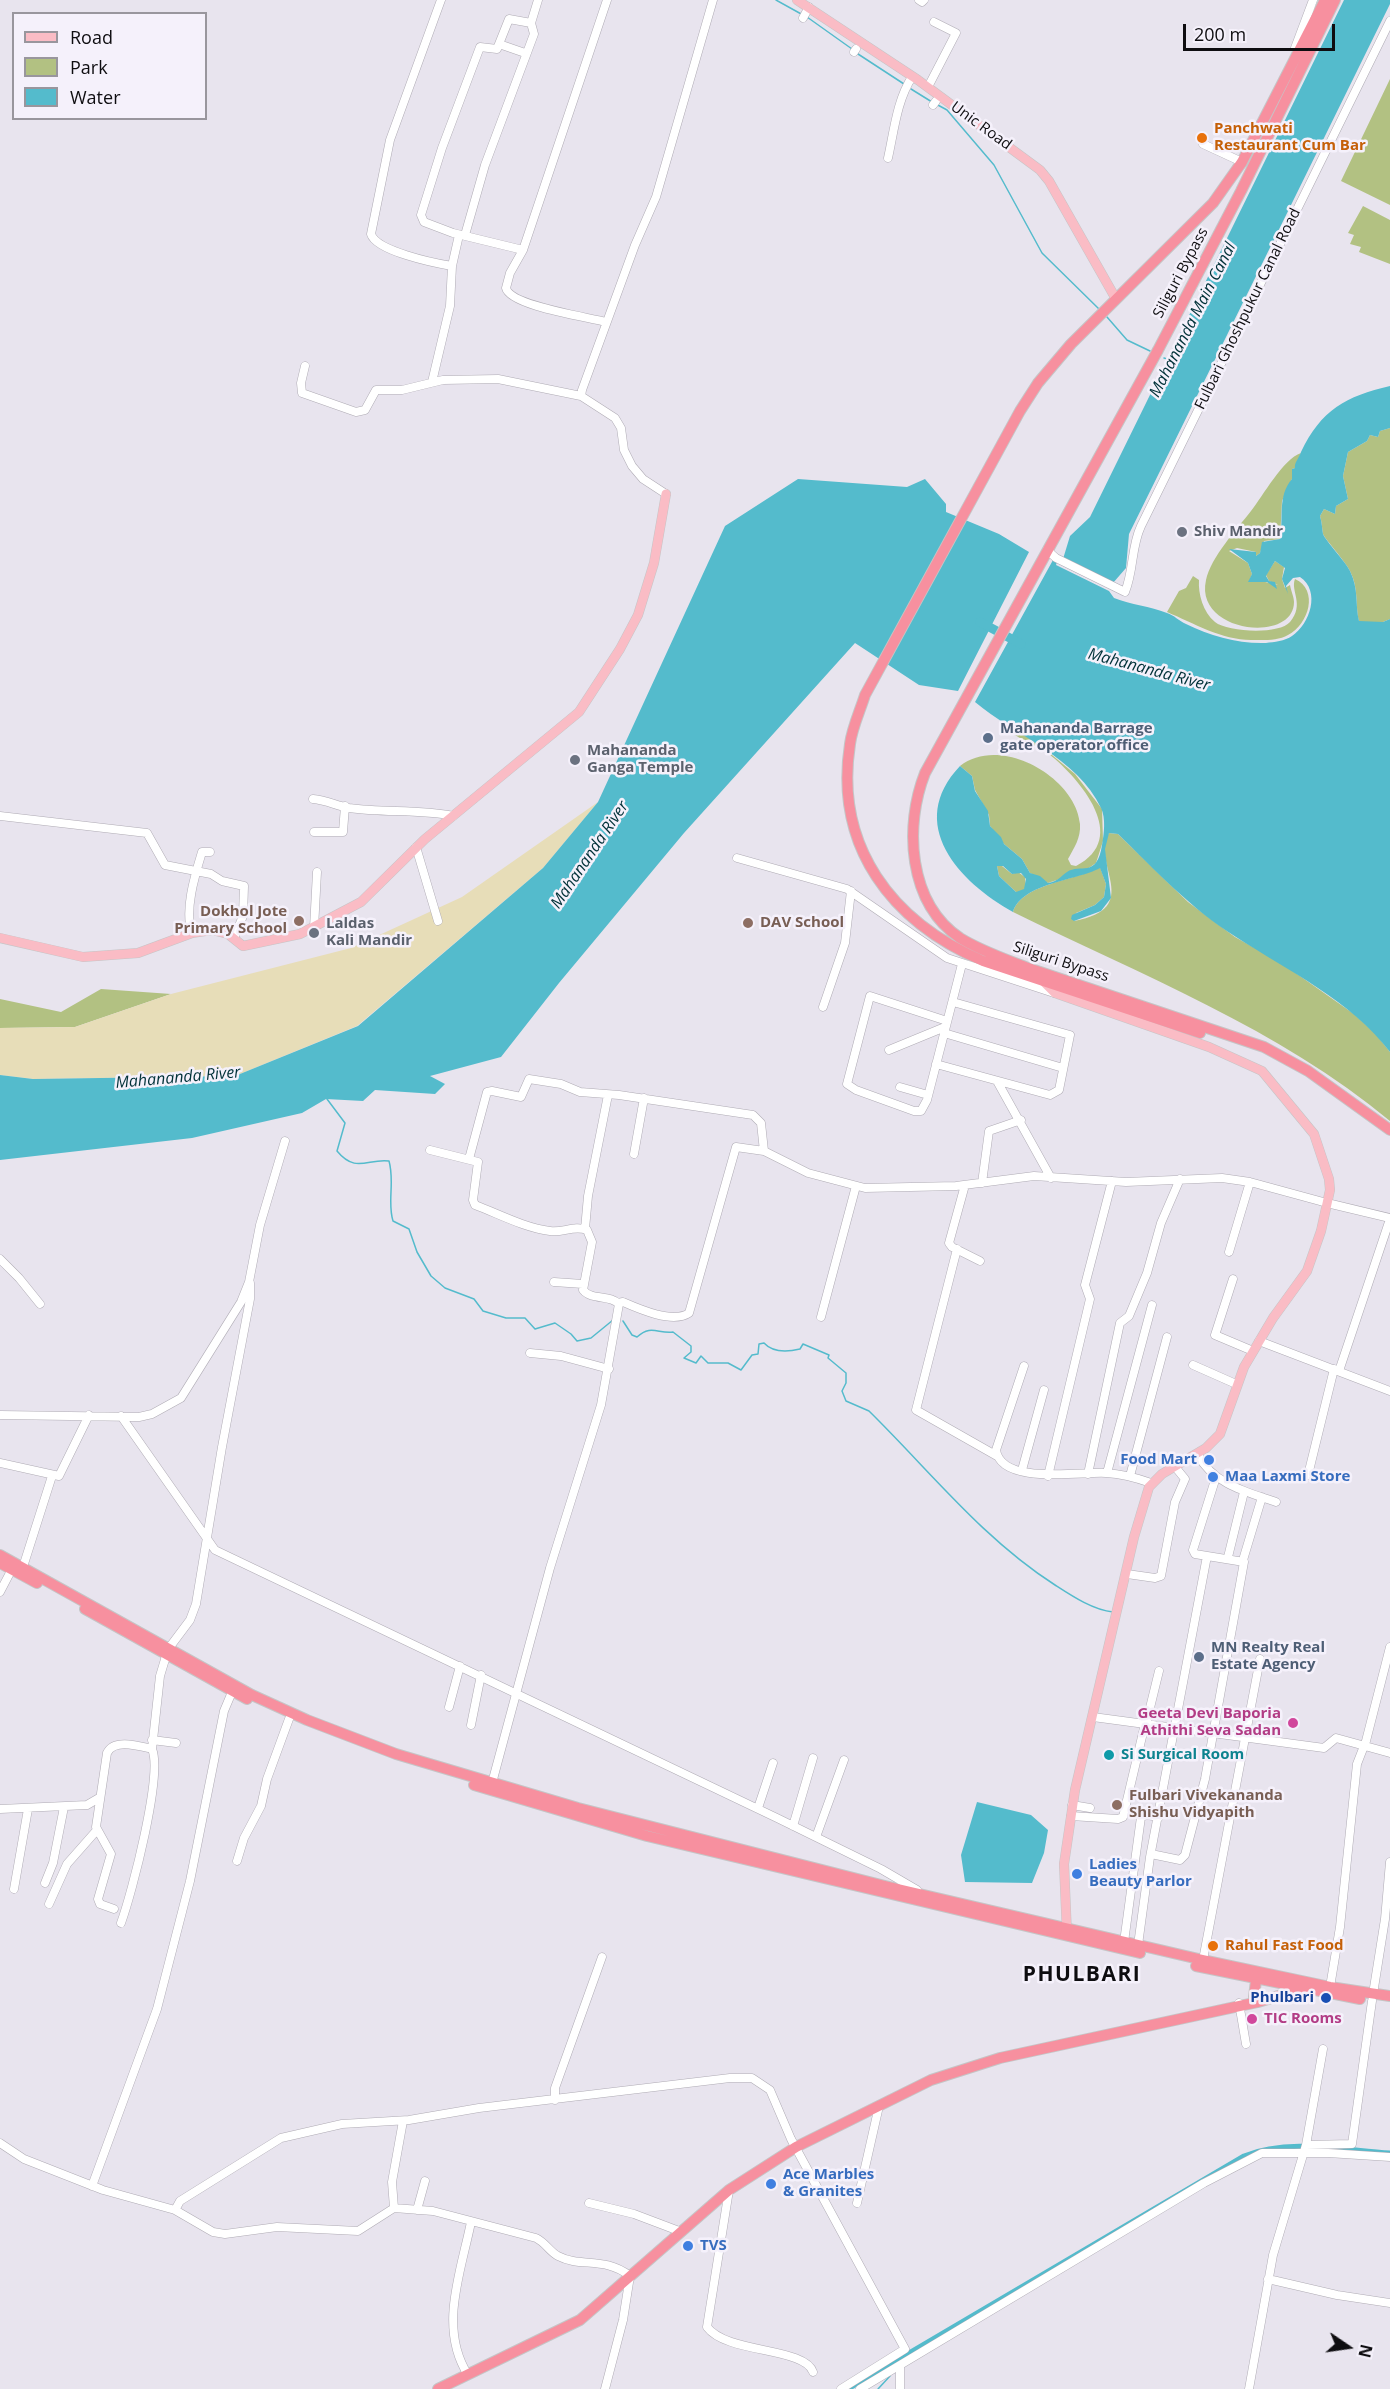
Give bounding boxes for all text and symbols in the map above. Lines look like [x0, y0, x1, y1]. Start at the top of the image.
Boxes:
legend [12, 12, 207, 120]
scale bar [1186, 12, 1338, 50]
text: 200 m [1194, 22, 1246, 46]
text: Road [70, 25, 113, 49]
text: Park [70, 55, 108, 79]
text: Water [70, 85, 121, 109]
street label: Unic Road [947, 98, 1015, 154]
place label: Panchwati Restaurant Cum Bar [1214, 120, 1366, 155]
marker: Panchwati Restaurant Cum Bar [1195, 131, 1209, 145]
street label: Fulbari Ghoshpukur Canal Road [1191, 205, 1305, 413]
street label: Siliguri Bypass [1150, 225, 1212, 321]
water label: Mahananda Main Canal [1146, 239, 1240, 401]
place label: Shiv Mandir [1194, 523, 1283, 541]
marker: Shiv Mandir [1175, 525, 1189, 539]
water label: Mahananda River [1086, 644, 1212, 696]
place label: Mahananda Barrage gate operator office [1000, 720, 1153, 755]
marker: Mahananda Barrage gate operator office [981, 731, 995, 745]
place label: Mahananda Ganga Temple [587, 742, 693, 777]
marker: Mahananda Ganga Temple [568, 753, 582, 767]
water label: Mahananda River [547, 798, 633, 912]
place label: Dokhol Jote Primary School [174, 903, 287, 938]
marker: Dokhol Jote Primary School [292, 914, 306, 928]
place label: DAV School [760, 914, 844, 932]
place label: Laldas Kali Mandir [326, 915, 412, 950]
marker: DAV School [741, 916, 755, 930]
marker: Laldas Kali Mandir [307, 926, 321, 940]
street label: Siliguri Bypass [1011, 938, 1111, 986]
water label: Mahananda River [115, 1063, 241, 1093]
place label: Food Mart [1120, 1451, 1197, 1469]
marker: Food Mart [1202, 1453, 1216, 1467]
place label: Maa Laxmi Store [1225, 1468, 1350, 1486]
marker: Maa Laxmi Store [1206, 1470, 1220, 1484]
place label: MN Realty Real Estate Agency [1211, 1639, 1325, 1674]
marker: MN Realty Real Estate Agency [1192, 1650, 1206, 1664]
place label: Geeta Devi Baporia Athithi Seva Sadan [1138, 1705, 1281, 1740]
marker: Geeta Devi Baporia Athithi Seva Sadan [1286, 1716, 1300, 1730]
place label: Si Surgical Room [1121, 1746, 1244, 1764]
marker: Si Surgical Room [1102, 1748, 1116, 1762]
place label: Fulbari Vivekananda Shishu Vidyapith [1129, 1787, 1283, 1822]
marker: Fulbari Vivekananda Shishu Vidyapith [1110, 1798, 1124, 1812]
place label: Ladies Beauty Parlor [1089, 1856, 1192, 1891]
marker: Ladies Beauty Parlor [1070, 1867, 1084, 1881]
place label: Rahul Fast Food [1225, 1937, 1344, 1955]
marker: Rahul Fast Food [1206, 1939, 1220, 1953]
district label: PHULBARI [1023, 1962, 1141, 1988]
place label: Phulbari [1250, 1989, 1314, 2007]
marker: Phulbari [1319, 1991, 1333, 2005]
place label: TIC Rooms [1264, 2010, 1342, 2028]
marker: TIC Rooms [1245, 2012, 1259, 2026]
place label: Ace Marbles & Granites [783, 2166, 874, 2201]
marker: Ace Marbles & Granites [764, 2177, 778, 2191]
place label: TVS [700, 2237, 727, 2255]
marker: TVS [681, 2239, 695, 2253]
north arrow [1318, 2317, 1378, 2377]
text: N [1353, 2342, 1378, 2360]

